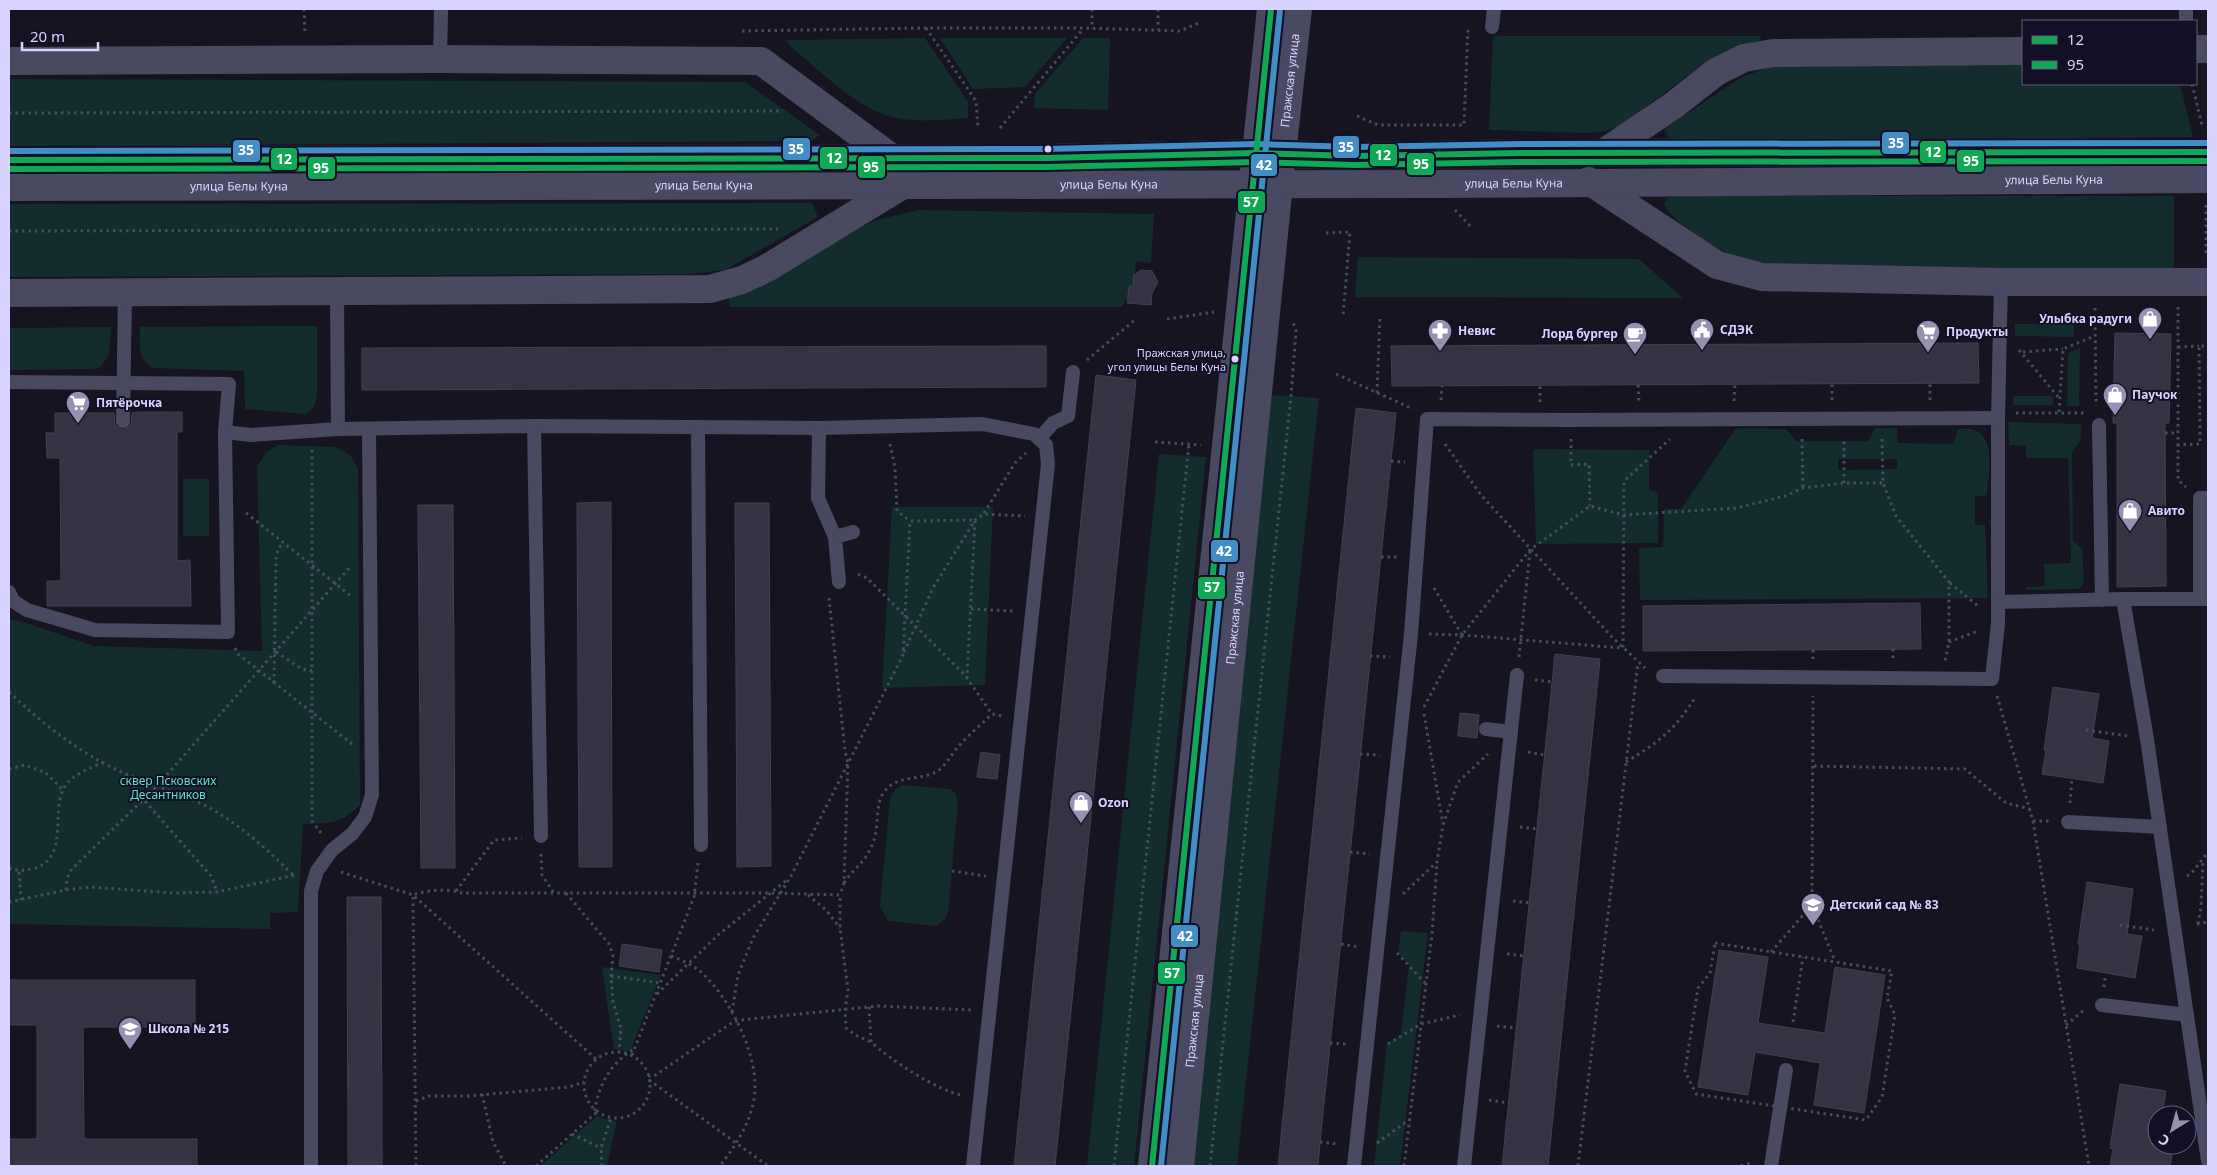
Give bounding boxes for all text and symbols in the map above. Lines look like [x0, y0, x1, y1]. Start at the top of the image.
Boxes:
scale bar [22, 20, 99, 52]
legend [2022, 20, 2197, 85]
text: 20 m [30, 26, 65, 46]
text: 12 [2067, 29, 2084, 49]
street label: Пражская улица [1276, 33, 1303, 128]
text: 95 [2067, 54, 2084, 74]
line badge: 35 [1881, 131, 1910, 155]
text: 35 [1888, 133, 1904, 152]
line badge: 35 [1332, 135, 1360, 159]
line badge: 35 [782, 137, 811, 161]
text: 35 [1338, 137, 1354, 156]
line badge: 35 [232, 139, 261, 163]
text: 35 [788, 139, 804, 158]
text: 35 [238, 140, 254, 159]
line badge: 12 [1919, 140, 1947, 164]
text: 12 [1925, 142, 1941, 161]
line badge: 12 [1369, 143, 1398, 167]
unlabelled marker [1043, 144, 1053, 154]
text: 12 [1375, 145, 1391, 164]
line badge: 12 [819, 146, 848, 170]
line badge: 12 [270, 147, 298, 171]
text: 12 [826, 148, 842, 167]
text: 12 [276, 149, 292, 168]
line badge: 95 [1956, 149, 1985, 173]
text: 95 [1963, 151, 1979, 170]
line badge: 95 [1406, 152, 1435, 176]
line badge: 42 [1250, 153, 1278, 177]
text: 95 [1413, 154, 1429, 173]
line badge: 95 [857, 155, 886, 179]
text: 42 [1256, 155, 1272, 174]
line badge: 95 [307, 156, 336, 180]
text: 95 [863, 157, 879, 176]
text: 95 [313, 158, 329, 177]
street label: улица Белы Куна [2005, 171, 2103, 188]
street label: улица Белы Куна [1465, 174, 1563, 192]
street label: улица Белы Куна [655, 176, 753, 194]
street label: улица Белы Куна [1060, 176, 1158, 193]
street label: улица Белы Куна [190, 177, 288, 195]
line badge: 57 [1237, 190, 1266, 214]
text: 57 [1243, 192, 1259, 211]
shop icon: Улыбка радуги [2137, 306, 2163, 340]
place label: Улыбка радуги [2039, 310, 2132, 327]
public building icon: СДЭК [1689, 317, 1715, 351]
pharmacy icon: Невис [1427, 318, 1453, 352]
supermarket icon: Продукты [1915, 319, 1941, 353]
cafe icon: Лорд бургер [1622, 321, 1648, 355]
place label: СДЭК [1720, 321, 1754, 338]
place label: Невис [1458, 322, 1496, 339]
place label: Продукты [1946, 323, 2008, 340]
place label: Лорд бургер [1542, 325, 1618, 342]
place label: Пражская улица, угол улицы Белы Куна [1108, 345, 1226, 374]
marker: Пражская улица, угол улицы Белы Куна [1230, 354, 1240, 364]
shop icon: Паучок [2102, 382, 2128, 416]
place label: Паучок [2132, 386, 2178, 403]
supermarket icon: Пятёрочка [65, 390, 91, 424]
place label: Пятёрочка [96, 394, 162, 411]
shop icon: Авито [2117, 498, 2143, 532]
place label: Авито [2148, 502, 2185, 519]
line badge: 42 [1210, 539, 1239, 563]
text: 42 [1216, 541, 1232, 560]
street label: Пражская улица [1222, 570, 1248, 665]
line badge: 57 [1197, 576, 1226, 600]
text: 57 [1204, 577, 1220, 596]
park label: сквер Псковских Десантников [120, 772, 217, 803]
shop icon: Ozon [1068, 790, 1094, 824]
place label: Ozon [1098, 794, 1129, 811]
school or university icon: Детский сад № 83 [1800, 892, 1826, 926]
place label: Детский сад № 83 [1830, 896, 1939, 913]
line badge: 42 [1170, 924, 1199, 948]
text: 42 [1177, 926, 1193, 945]
line badge: 57 [1157, 961, 1186, 985]
text: 57 [1164, 963, 1180, 982]
street label: Пражская улица [1181, 973, 1207, 1068]
school or university icon: Школа № 215 [117, 1016, 143, 1050]
place label: Школа № 215 [148, 1020, 229, 1037]
north arrow [2147, 1105, 2197, 1155]
text: С [2155, 1130, 2173, 1151]

